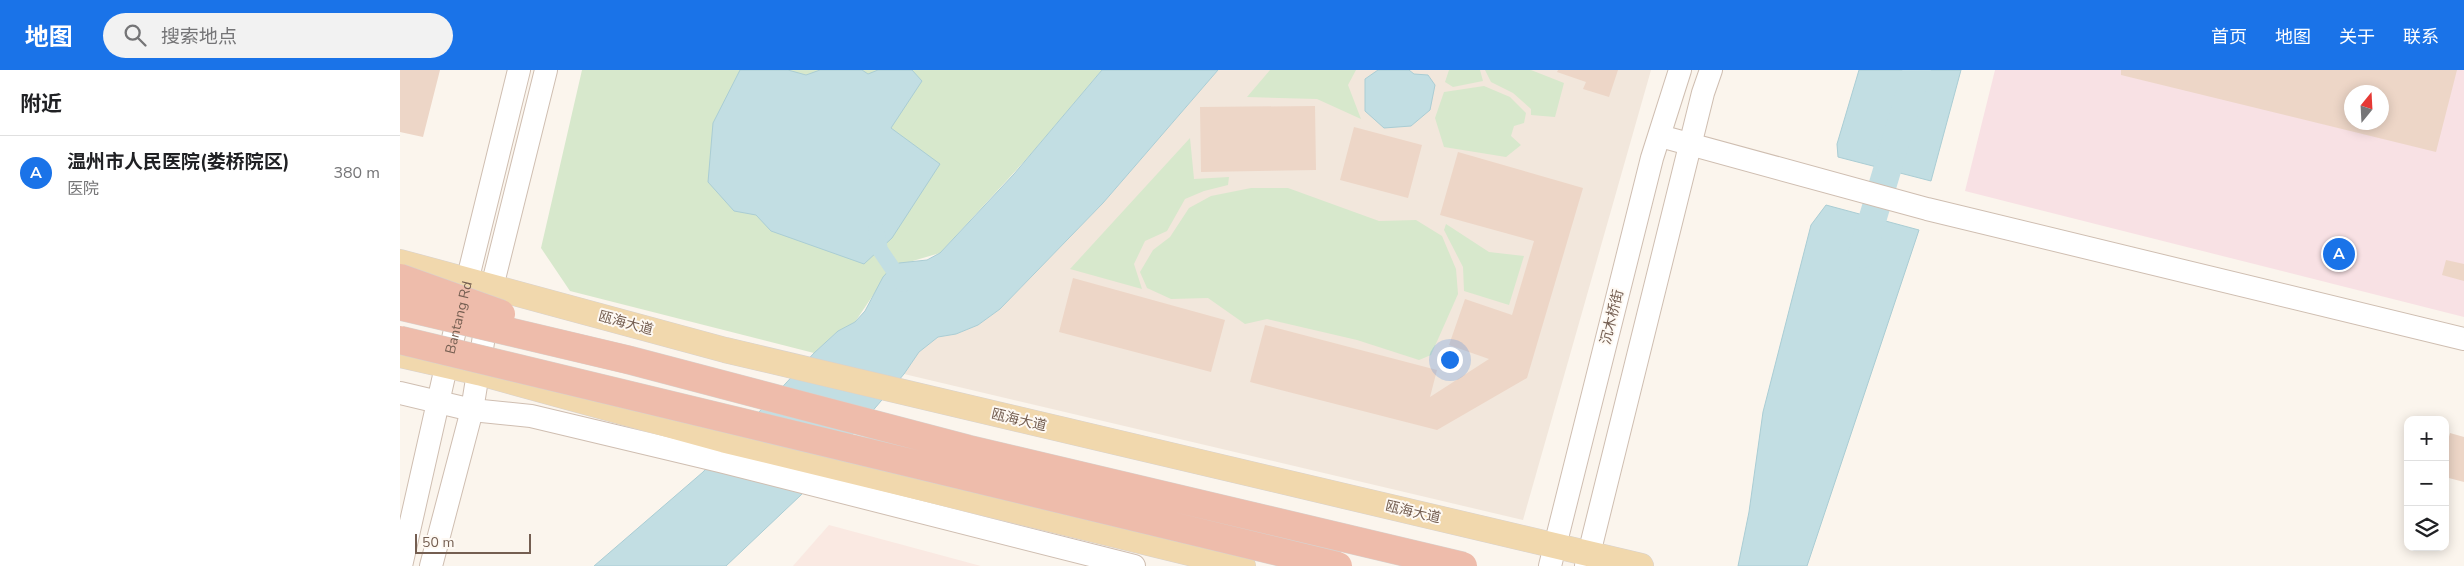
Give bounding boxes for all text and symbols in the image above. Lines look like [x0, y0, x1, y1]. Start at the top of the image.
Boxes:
search box [103, 13, 453, 58]
text: 地图 [25, 21, 73, 53]
icon: search [121, 21, 149, 49]
text: 搜索地点 [161, 24, 237, 50]
text: 首页 [2211, 25, 2247, 49]
text: 地图 [2275, 25, 2311, 49]
text: 关于 [2339, 25, 2375, 49]
text: 联系 [2403, 25, 2439, 49]
north arrow [2344, 85, 2389, 130]
text: 附近 [20, 90, 62, 118]
text: 温州市人民医院(娄桥院区) [67, 149, 290, 175]
text: A [30, 162, 42, 184]
text: 380 m [333, 162, 380, 184]
text: 医院 [67, 178, 99, 200]
pin: A [2323, 235, 2355, 273]
street label: Bantang Rd [440, 279, 476, 356]
street label: 沉木桥街 [1596, 288, 1628, 346]
street label: 瓯海大道 [596, 307, 656, 339]
your location [1437, 347, 1463, 373]
street label: 瓯海大道 [990, 404, 1048, 436]
map controls [2404, 416, 2449, 551]
button: + [2404, 416, 2449, 461]
button: − [2404, 461, 2449, 506]
street label: 瓯海大道 [1384, 496, 1442, 528]
button: layers [2404, 506, 2449, 551]
scale bar [415, 531, 531, 554]
text: 50 m [422, 533, 454, 552]

